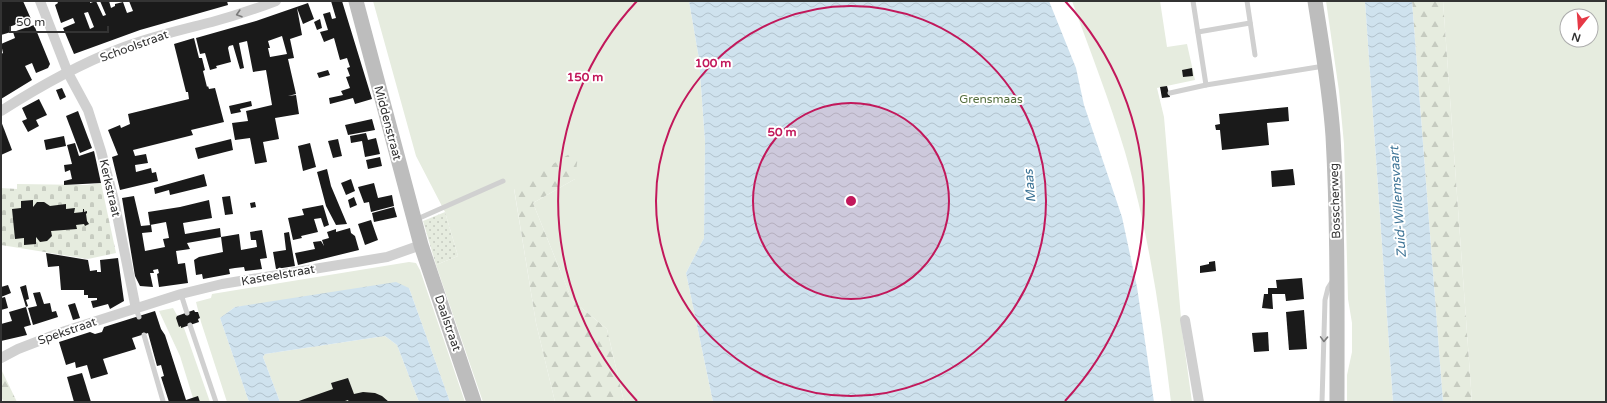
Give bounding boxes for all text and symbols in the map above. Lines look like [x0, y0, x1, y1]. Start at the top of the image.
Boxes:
scale bar [10, 8, 108, 34]
north arrow [1559, 8, 1599, 48]
one-way arrow [236, 9, 243, 17]
text: 50 m [16, 15, 45, 29]
street label: Schoolstraat [98, 27, 170, 65]
text: N [1570, 30, 1582, 45]
text: 100 m [695, 56, 731, 70]
text: 150 m [567, 70, 603, 84]
street label: Middenstraat [371, 84, 405, 162]
park label: Grensmaas [959, 92, 1023, 106]
text: 50 m [767, 125, 797, 139]
water label: Zuid-Willemsvaart [1386, 144, 1410, 258]
street label: Kerkstraat [97, 158, 124, 219]
street label: Bosscherweg [1327, 163, 1343, 239]
water label: Maas [1021, 168, 1039, 203]
centre of rings [844, 194, 858, 208]
street label: Kasteelstraat [240, 262, 316, 288]
street label: Daalstraat [432, 293, 464, 353]
street label: Spekstraat [36, 314, 98, 348]
one-way arrow [1320, 336, 1328, 342]

